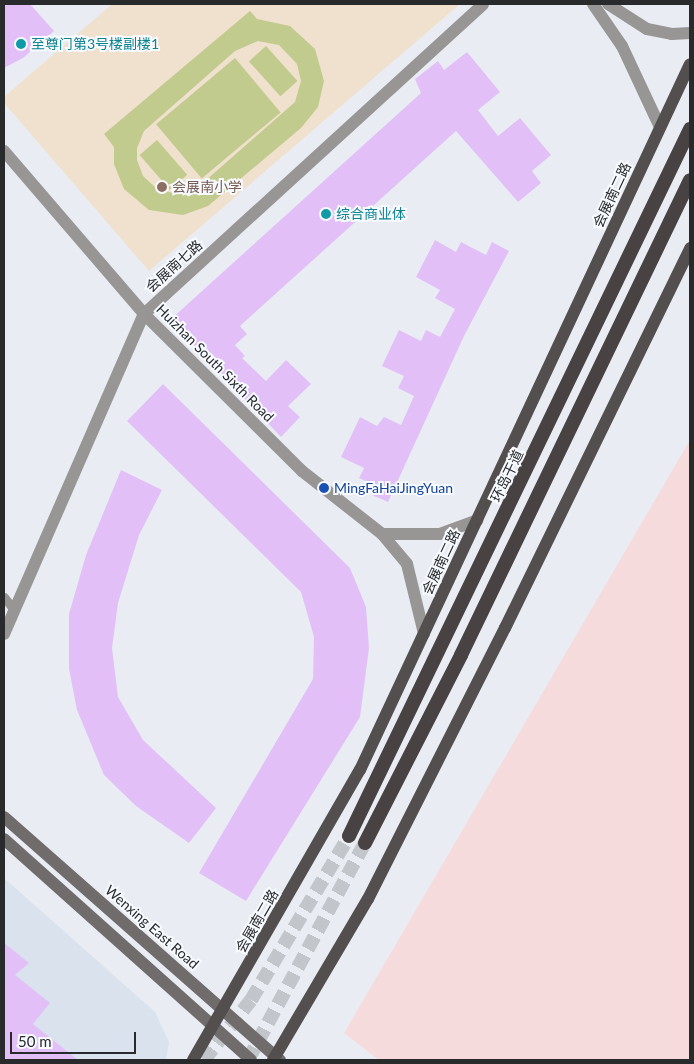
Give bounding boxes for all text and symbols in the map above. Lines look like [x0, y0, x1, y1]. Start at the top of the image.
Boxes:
place label: 至尊门第3号楼副楼1 [31, 36, 159, 52]
marker: 至尊门第3号楼副楼1 [15, 38, 27, 50]
street label: 会展南二路 [590, 160, 634, 230]
place label: 会展南小学 [172, 179, 242, 195]
marker: 会展南小学 [156, 181, 168, 193]
place label: 综合商业体 [336, 206, 406, 222]
marker: 综合商业体 [320, 208, 332, 220]
street label: 会展南七路 [142, 236, 206, 296]
street label: Huizhan South Sixth Road [153, 301, 277, 425]
street label: 环岛干道 [487, 447, 527, 505]
place label: MingFaHaiJingYuan [334, 480, 453, 496]
marker: MingFaHaiJingYuan [318, 482, 330, 494]
street label: 会展南二路 [419, 527, 463, 597]
street label: Wenxing East Road [102, 882, 202, 972]
street label: 会展南二路 [232, 886, 282, 956]
scale bar [12, 1022, 139, 1054]
text: 50 m [18, 1032, 52, 1050]

